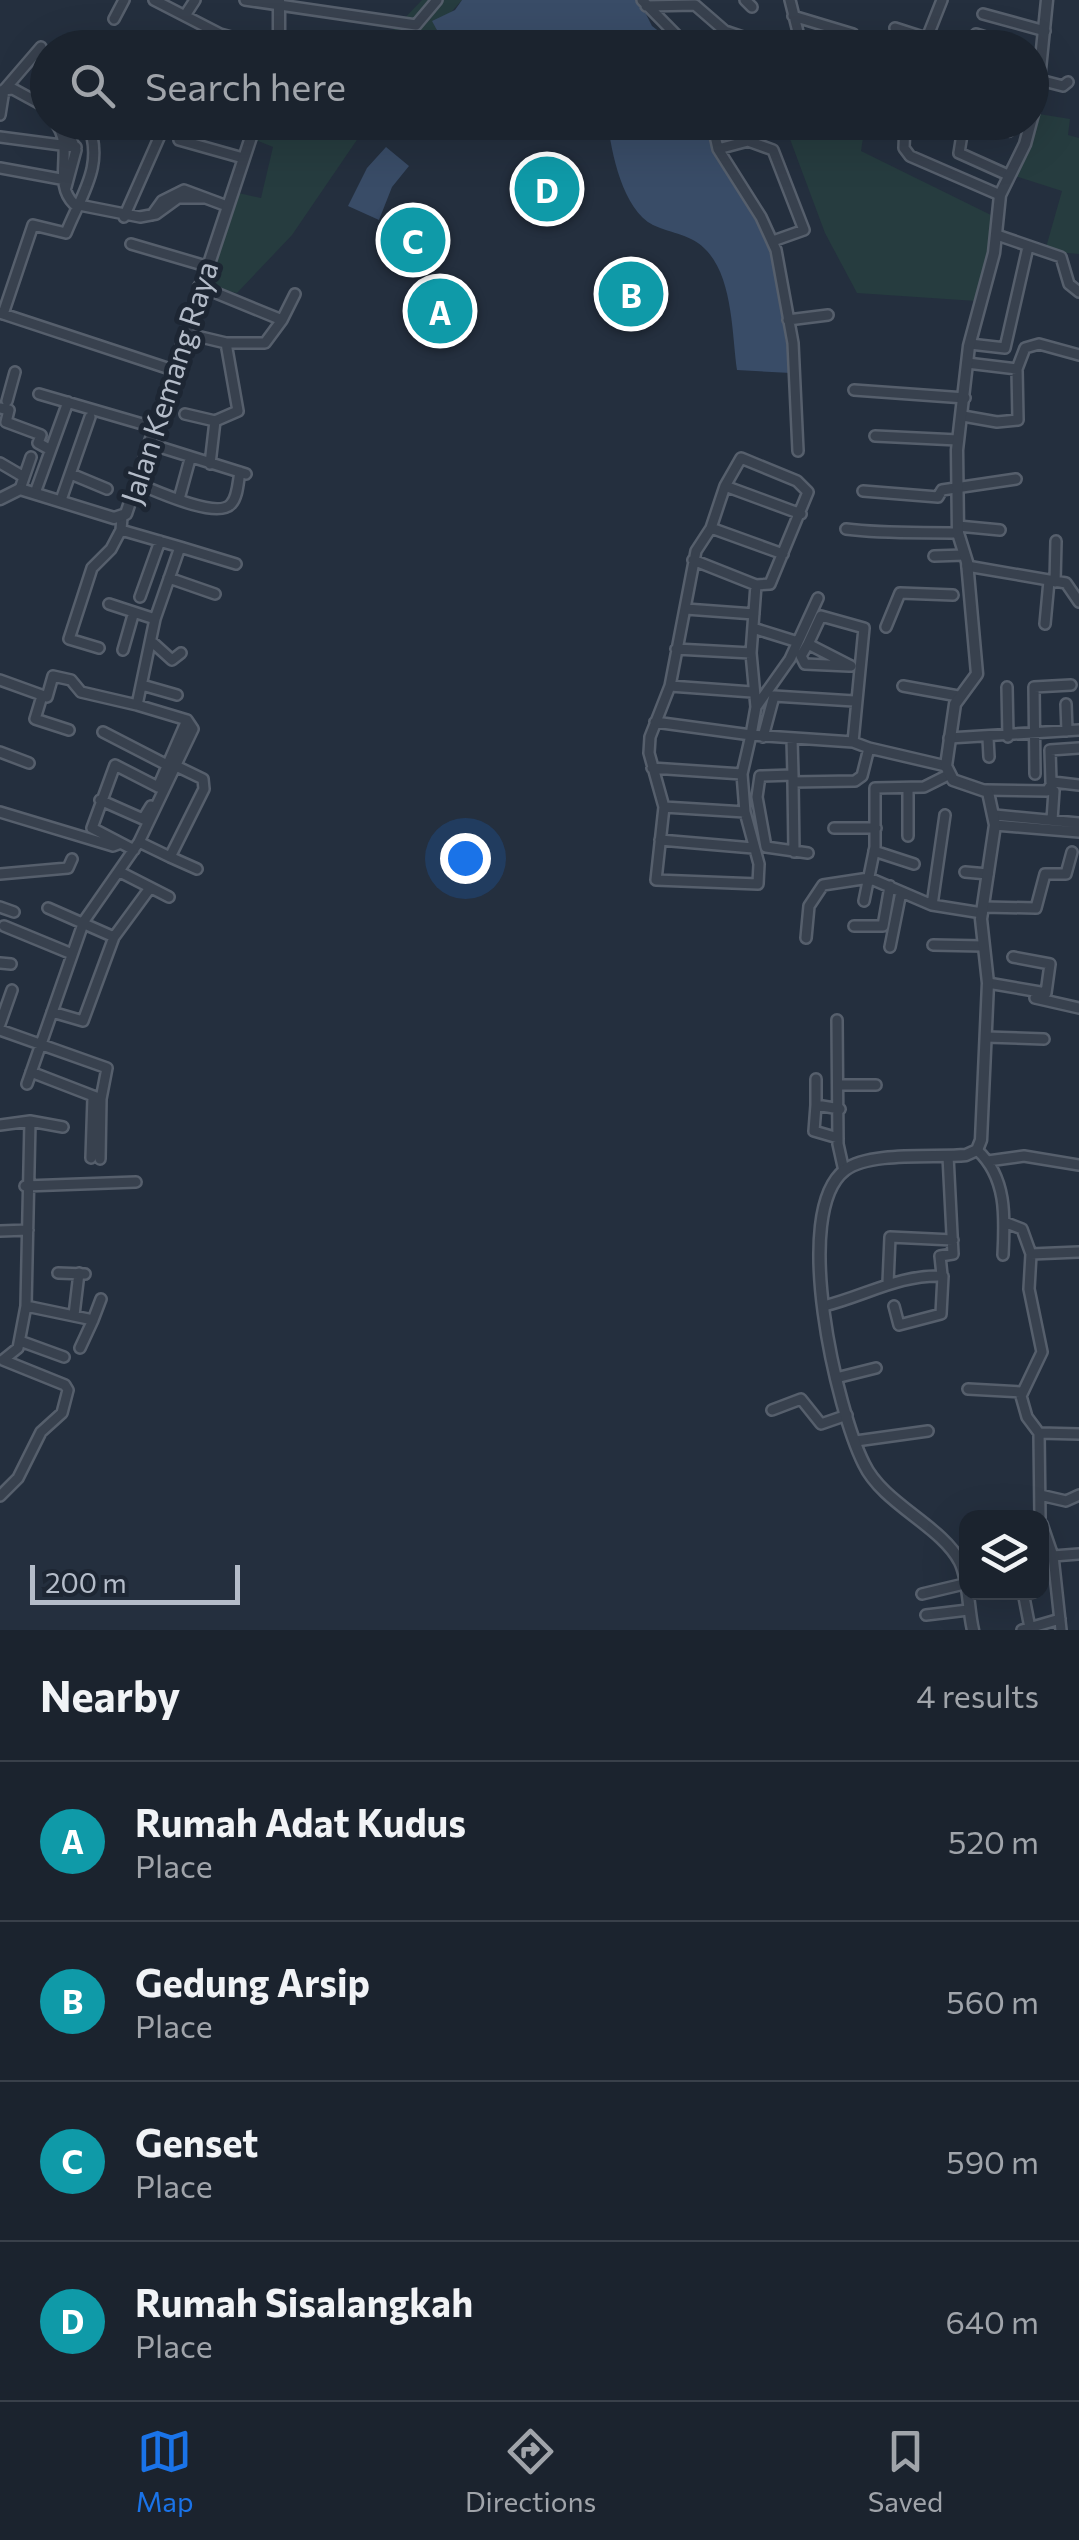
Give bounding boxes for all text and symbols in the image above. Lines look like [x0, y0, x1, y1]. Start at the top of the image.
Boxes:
search box [30, 30, 1049, 140]
icon: search [65, 58, 120, 113]
text: Search here [145, 62, 346, 109]
pin: D [514, 152, 580, 226]
pin: C [380, 202, 446, 278]
street label: Jalan Kemang Raya [111, 256, 225, 508]
pin: B [598, 256, 664, 332]
pin: A [408, 274, 472, 348]
your location [440, 833, 491, 884]
map controls [959, 1510, 1049, 1600]
button: layers [959, 1510, 1049, 1600]
scale bar [30, 1560, 240, 1604]
text: 200 m [45, 1565, 127, 1599]
text: Nearby [40, 1669, 180, 1721]
text: 4 results [916, 1675, 1039, 1715]
text: Rumah Adat Kudus [135, 1798, 466, 1845]
text: A [61, 1821, 84, 1861]
text: 520 m [948, 1821, 1039, 1861]
text: Place [135, 1845, 213, 1885]
text: Gedung Arsip [135, 1958, 370, 2005]
text: B [62, 1981, 83, 2021]
text: 560 m [946, 1981, 1039, 2021]
text: Place [135, 2005, 213, 2045]
text: Genset [135, 2118, 258, 2165]
text: C [62, 2141, 83, 2181]
text: 590 m [946, 2141, 1039, 2181]
text: Place [135, 2165, 213, 2205]
text: Rumah Sisalangkah [135, 2278, 473, 2325]
text: D [61, 2301, 84, 2341]
text: 640 m [945, 2301, 1039, 2341]
text: Place [135, 2325, 213, 2365]
tab: Map [136, 2424, 193, 2518]
tab: Directions [465, 2424, 596, 2518]
tab: Saved [868, 2424, 943, 2518]

